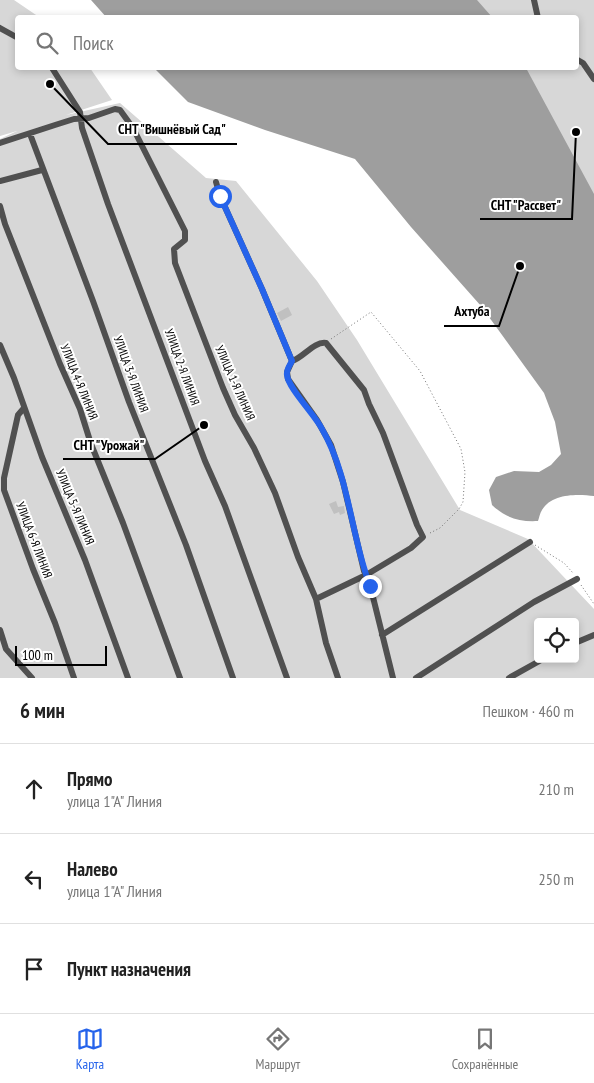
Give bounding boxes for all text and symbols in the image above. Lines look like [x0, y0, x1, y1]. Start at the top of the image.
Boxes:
search box [15, 15, 579, 70]
icon: search [33, 29, 61, 57]
text: Поиск [73, 31, 114, 55]
callout: СНТ "Вишнёвый Сад" [108, 115, 237, 144]
text: СНТ "Вишнёвый Сад" [118, 120, 226, 138]
route start [209, 185, 232, 208]
callout: СНТ "Рассвет" [480, 190, 572, 219]
text: СНТ "Рассвет" [491, 196, 561, 214]
callout: Ахтуба [444, 297, 499, 326]
text: Ахтуба [453, 302, 490, 320]
street label: УЛИЦА 2-Я ЛИНИЯ [162, 327, 203, 407]
street label: УЛИЦА 3-Я ЛИНИЯ [111, 334, 152, 414]
street label: УЛИЦА 4-Я ЛИНИЯ [57, 342, 101, 422]
street label: УЛИЦА 1-Я ЛИНИЯ [212, 343, 259, 423]
callout: СНТ "Урожай" [63, 430, 155, 459]
text: СНТ "Урожай" [74, 436, 144, 454]
street label: УЛИЦА 5-Я ЛИНИЯ [53, 467, 98, 547]
street label: УЛИЦА 6-Я ЛИНИЯ [13, 500, 56, 580]
route end [359, 575, 382, 598]
map controls [534, 618, 579, 663]
button: locate [534, 618, 579, 663]
scale bar [15, 643, 108, 666]
text: 100 m [22, 646, 53, 664]
text: 6 мин [20, 697, 65, 724]
text: Пешком · 460 m [483, 701, 574, 721]
text: Прямо [67, 767, 112, 791]
icon: ahead [20, 775, 48, 803]
text: 210 m [539, 779, 574, 799]
text: улица 1"А" Линия [67, 791, 162, 811]
text: Налево [67, 857, 118, 881]
icon: left [20, 865, 48, 893]
text: 250 m [539, 869, 574, 889]
text: улица 1"А" Линия [67, 881, 162, 901]
icon: arrive [20, 955, 48, 983]
text: Пункт назначения [67, 957, 191, 981]
tab: Карта [76, 1025, 104, 1073]
tab: Маршрут [256, 1025, 300, 1073]
tab: Сохранённые [452, 1025, 518, 1073]

